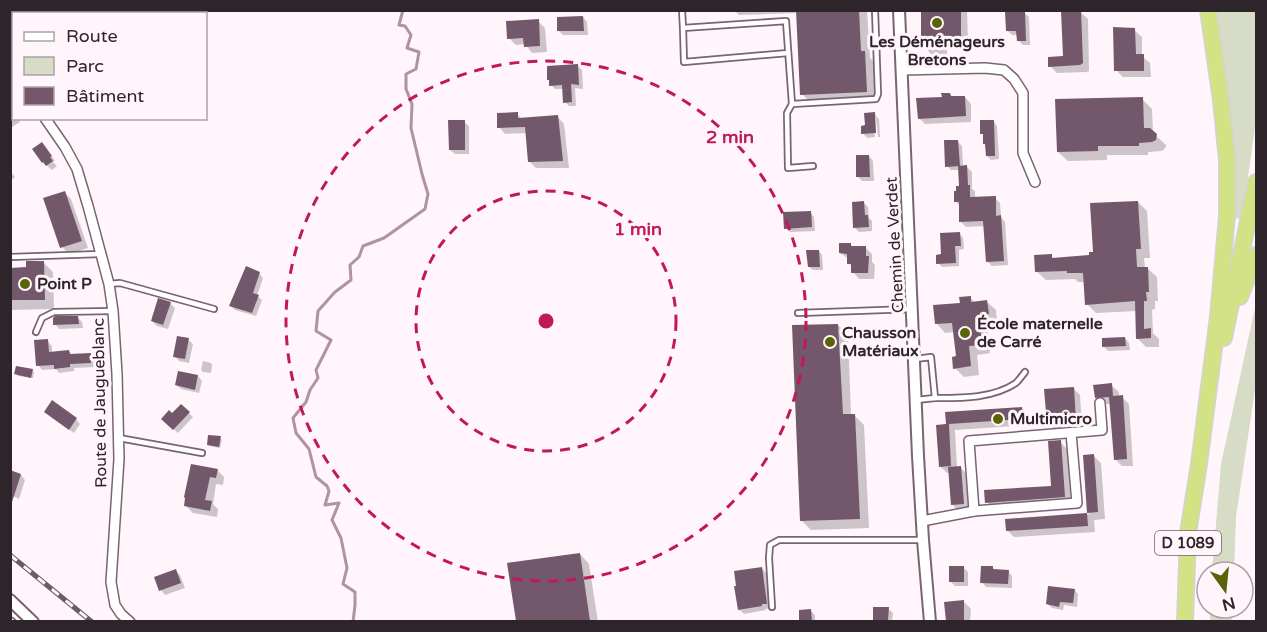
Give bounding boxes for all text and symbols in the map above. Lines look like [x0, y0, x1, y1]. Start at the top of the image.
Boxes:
legend [12, 12, 207, 120]
marker: Les Déménageurs Bretons [930, 16, 944, 30]
text: Route [66, 25, 118, 47]
place label: Les Déménageurs Bretons [869, 32, 1005, 70]
text: Parc [66, 55, 104, 77]
text: Bâtiment [66, 85, 144, 107]
text: 2 min [706, 126, 754, 148]
street label: Chemin de Verdet [881, 176, 909, 314]
text: 1 min [614, 218, 662, 240]
place label: Point P [37, 274, 92, 294]
marker: Point P [18, 277, 32, 291]
centre of rings [536, 311, 556, 331]
place label: École maternelle de Carré [977, 314, 1103, 352]
street label: Route de Jaugueblanc [89, 318, 111, 488]
place label: Chausson Matériaux [842, 323, 919, 361]
marker: École maternelle de Carré [958, 326, 972, 340]
marker: Chausson Matériaux [823, 335, 837, 349]
place label: Multimicro [1010, 409, 1092, 429]
marker: Multimicro [991, 412, 1005, 426]
road number: D 1089 [1155, 531, 1221, 555]
north arrow [1195, 560, 1255, 620]
text: N [1220, 592, 1237, 615]

